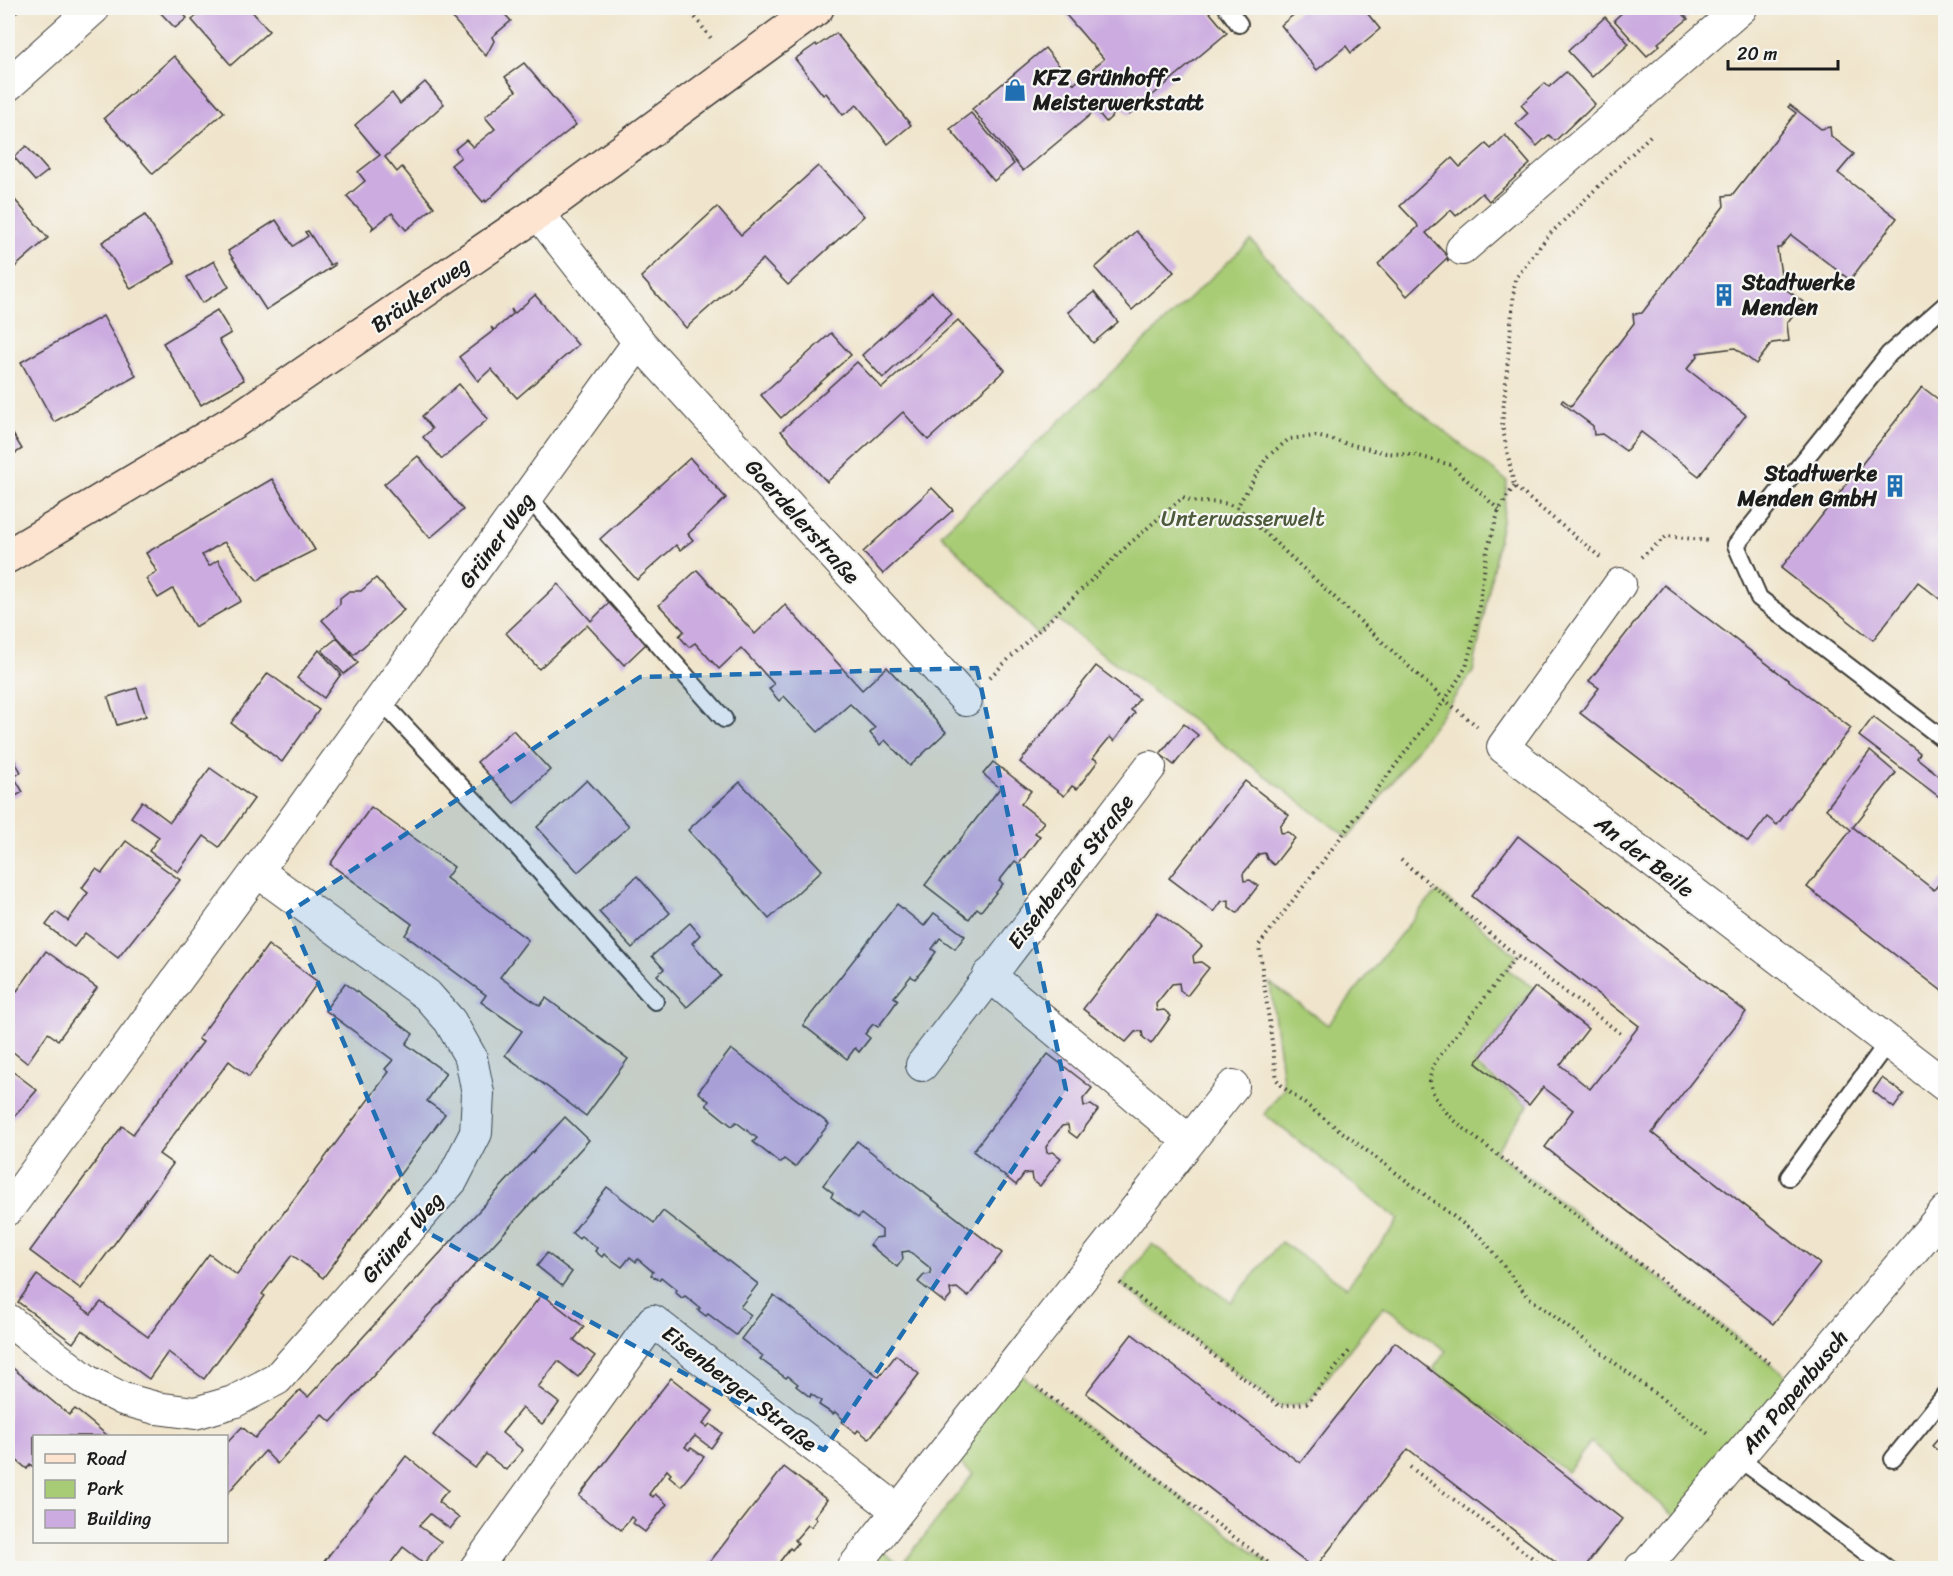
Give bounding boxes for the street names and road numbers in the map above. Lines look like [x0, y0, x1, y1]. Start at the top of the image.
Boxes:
street label: Bräukerweg [362, 246, 478, 343]
street label: Goerdelerstraße [735, 449, 871, 594]
street label: Grüner Weg [448, 484, 545, 597]
street label: Eisenberger Straße [997, 784, 1144, 958]
street label: An der Beile [1585, 804, 1703, 908]
street label: Grüner Weg [351, 1182, 454, 1292]
street label: Eisenberger Straße [653, 1315, 827, 1462]
street label: Am Papenbusch [1730, 1320, 1858, 1463]

